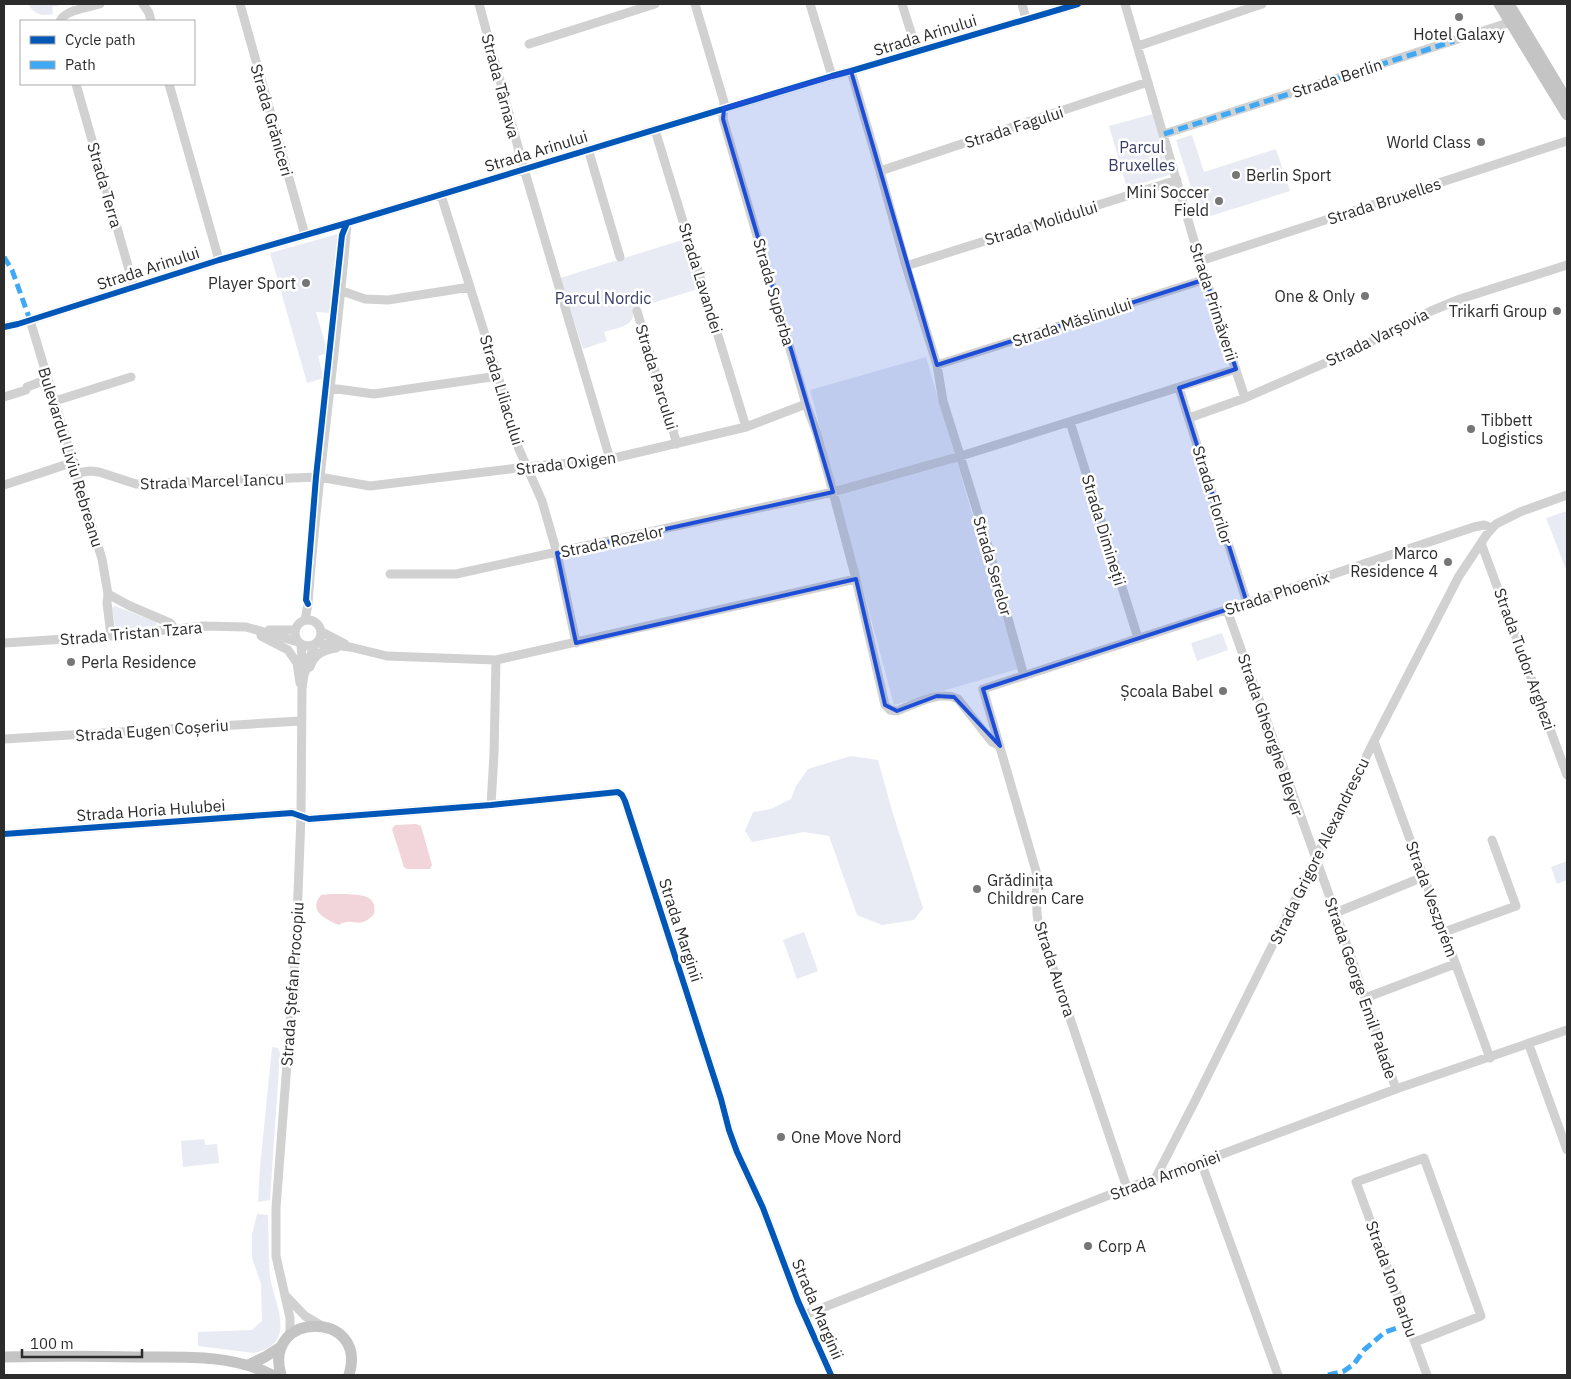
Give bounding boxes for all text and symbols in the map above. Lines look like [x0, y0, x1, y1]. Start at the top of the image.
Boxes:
street label: Strada Arinului [871, 10, 979, 60]
marker: Hotel Galaxy [1453, 11, 1465, 23]
legend [20, 20, 195, 85]
place label: Hotel Galaxy [1413, 24, 1505, 44]
text: Cycle path [65, 30, 136, 49]
street label: Strada Târnava [477, 32, 525, 141]
street label: Strada Berlin [1289, 54, 1385, 102]
text: Path [65, 55, 96, 74]
street label: Strada Grăniceri [246, 61, 298, 179]
street label: Strada Fagului [962, 102, 1066, 152]
street label: Strada Arinului [482, 126, 590, 176]
place label: World Class [1386, 132, 1471, 152]
marker: World Class [1475, 136, 1487, 148]
park label: Parcul Bruxelles [1108, 137, 1176, 175]
street label: Strada Terra [83, 140, 127, 230]
place label: Berlin Sport [1246, 165, 1331, 185]
marker: Berlin Sport [1230, 169, 1242, 181]
street label: Strada Bruxelles [1325, 173, 1443, 229]
place label: Mini Soccer Field [1126, 182, 1209, 220]
marker: Mini Soccer Field [1213, 195, 1225, 207]
street label: Strada Molidului [982, 196, 1100, 250]
street label: Strada Lavandei [675, 220, 727, 336]
street label: Strada Superba [749, 236, 799, 349]
street label: Strada Primăverii [1185, 240, 1243, 364]
street label: Strada Arinului [94, 242, 202, 294]
place label: Player Sport [208, 273, 296, 293]
marker: Player Sport [300, 277, 312, 289]
place label: One & Only [1275, 286, 1355, 306]
park label: Parcul Nordic [555, 288, 651, 308]
marker: One & Only [1359, 290, 1371, 302]
street label: Strada Măslinului [1010, 293, 1134, 351]
place label: Trikarfi Group [1449, 301, 1547, 321]
street label: Strada Varșovia [1322, 303, 1432, 370]
marker: Trikarfi Group [1551, 305, 1563, 317]
street label: Strada Parcului [631, 322, 683, 432]
street label: Strada Liliacului [476, 332, 528, 448]
street label: Bulevardul Liviu Rebreanu [34, 365, 108, 549]
place label: Tibbett Logistics [1481, 410, 1543, 448]
marker: Tibbett Logistics [1465, 423, 1477, 435]
street label: Strada Florilor [1188, 443, 1238, 547]
street label: Strada Oxigen [515, 447, 617, 479]
street label: Strada Marcel Iancu [140, 468, 284, 494]
street label: Strada Dimineții [1077, 472, 1130, 588]
street label: Strada Serelor [969, 514, 1017, 618]
street label: Strada Rozelor [559, 520, 666, 562]
place label: Marco Residence 4 [1350, 543, 1438, 581]
marker: Marco Residence 4 [1442, 556, 1454, 568]
street label: Strada Phoenix [1222, 567, 1332, 619]
street label: Strada Tudor Arghezi [1490, 585, 1560, 733]
street label: Strada Tristan Tzara [59, 617, 203, 649]
street label: Strada Gheorghe Bleyer [1234, 651, 1308, 819]
place label: Perla Residence [81, 652, 196, 672]
marker: Perla Residence [65, 656, 77, 668]
place label: Școala Babel [1120, 681, 1213, 701]
marker: Școala Babel [1217, 685, 1229, 697]
street label: Strada Eugen Coșeriu [75, 715, 229, 745]
street label: Strada Grigore Alexandrescu [1265, 754, 1373, 948]
street label: Strada Horia Hulubei [76, 795, 226, 825]
street label: Strada Veszprém [1402, 838, 1462, 960]
place label: Grădinița Children Care [987, 870, 1084, 908]
street label: Strada Marginii [655, 876, 707, 984]
marker: Grădinița Children Care [971, 883, 983, 895]
street label: Strada George Emil Palade [1321, 895, 1402, 1082]
street label: Strada Ștefan Procopiu [276, 901, 308, 1067]
street label: Strada Aurora [1030, 919, 1080, 1020]
place label: One Move Nord [791, 1127, 901, 1147]
marker: One Move Nord [775, 1131, 787, 1143]
street label: Strada Armoniei [1107, 1146, 1223, 1204]
street label: Strada Ion Barbu [1362, 1218, 1422, 1340]
place label: Corp A [1098, 1236, 1146, 1256]
marker: Corp A [1082, 1240, 1094, 1252]
street label: Strada Marginii [788, 1256, 848, 1362]
scale bar [22, 1326, 142, 1358]
text: 100 m [30, 1334, 74, 1353]

